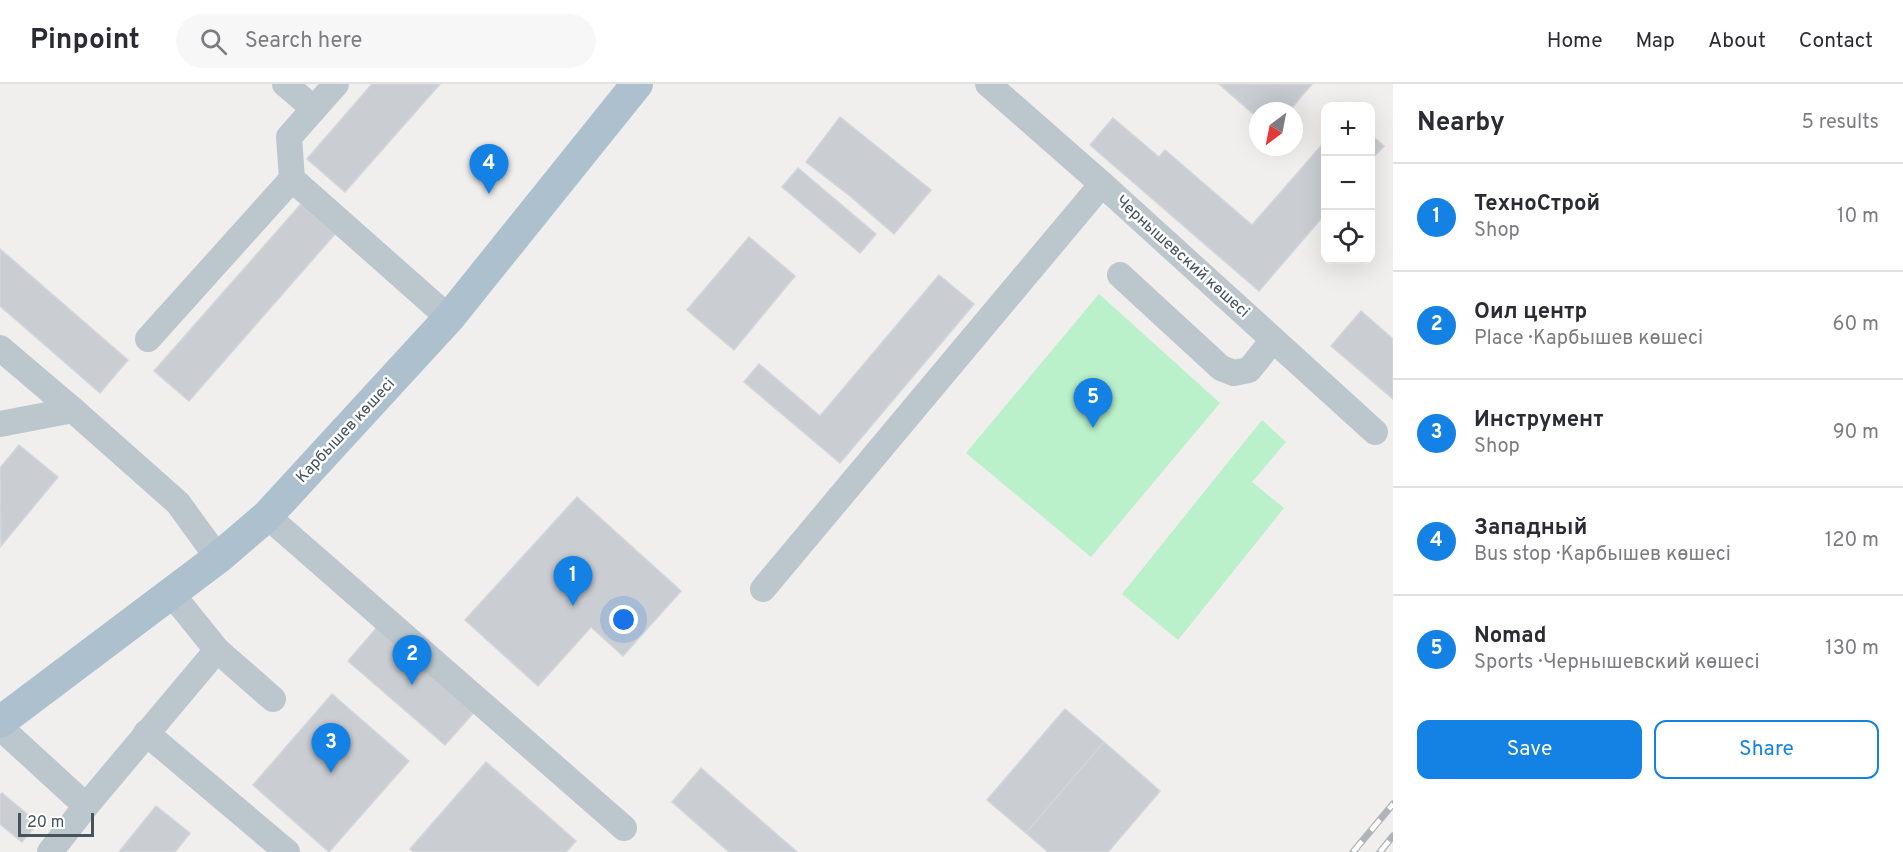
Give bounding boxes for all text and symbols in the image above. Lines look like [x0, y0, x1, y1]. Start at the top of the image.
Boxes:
search box [176, 14, 596, 68]
text: Pinpoint [30, 23, 140, 59]
icon: search [197, 25, 230, 58]
text: Search here [245, 28, 362, 55]
text: Home [1547, 28, 1603, 55]
text: Map [1636, 28, 1675, 55]
text: About [1708, 28, 1766, 55]
text: Contact [1799, 28, 1873, 55]
north arrow [1249, 102, 1303, 156]
map controls [1321, 102, 1375, 264]
button: + [1321, 102, 1375, 156]
text: Nearby [1417, 107, 1505, 140]
text: 5 results [1802, 110, 1879, 136]
pin: 4 [470, 144, 508, 194]
button: − [1321, 156, 1375, 210]
text: ТехноСтрой [1474, 191, 1600, 218]
street label: Чернышевский көшесі [1111, 192, 1253, 322]
text: 1 [1433, 204, 1441, 230]
text: 10 m [1837, 204, 1879, 230]
button: locate [1321, 210, 1375, 264]
text: Shop [1474, 218, 1520, 244]
text: Оил центр [1474, 299, 1587, 326]
text: 2 [1430, 312, 1443, 338]
text: 60 m [1833, 312, 1879, 338]
text: Place · Карбышев көшесі [1474, 326, 1703, 352]
street label: Карбышев көшесі [292, 374, 400, 488]
pin: 5 [1074, 378, 1112, 428]
text: Инструмент [1474, 407, 1604, 434]
text: 3 [1431, 420, 1443, 446]
text: 90 m [1833, 420, 1879, 446]
text: Shop [1474, 434, 1520, 460]
text: Западный [1474, 515, 1587, 542]
text: 4 [1430, 528, 1443, 554]
text: 120 m [1825, 528, 1879, 554]
text: Bus stop · Карбышев көшесі [1474, 542, 1731, 568]
pin: 1 [554, 556, 592, 606]
your location [609, 605, 638, 634]
text: Nomad [1474, 623, 1546, 650]
pin: 2 [392, 636, 432, 685]
text: 5 [1430, 636, 1443, 662]
text: 130 m [1825, 636, 1879, 662]
text: Sports · Чернышевский көшесі [1474, 650, 1760, 676]
button: Save [1417, 720, 1642, 779]
button: Share [1654, 720, 1879, 779]
pin: 3 [312, 724, 350, 773]
scale bar [18, 810, 94, 838]
text: 20 m [27, 813, 64, 833]

